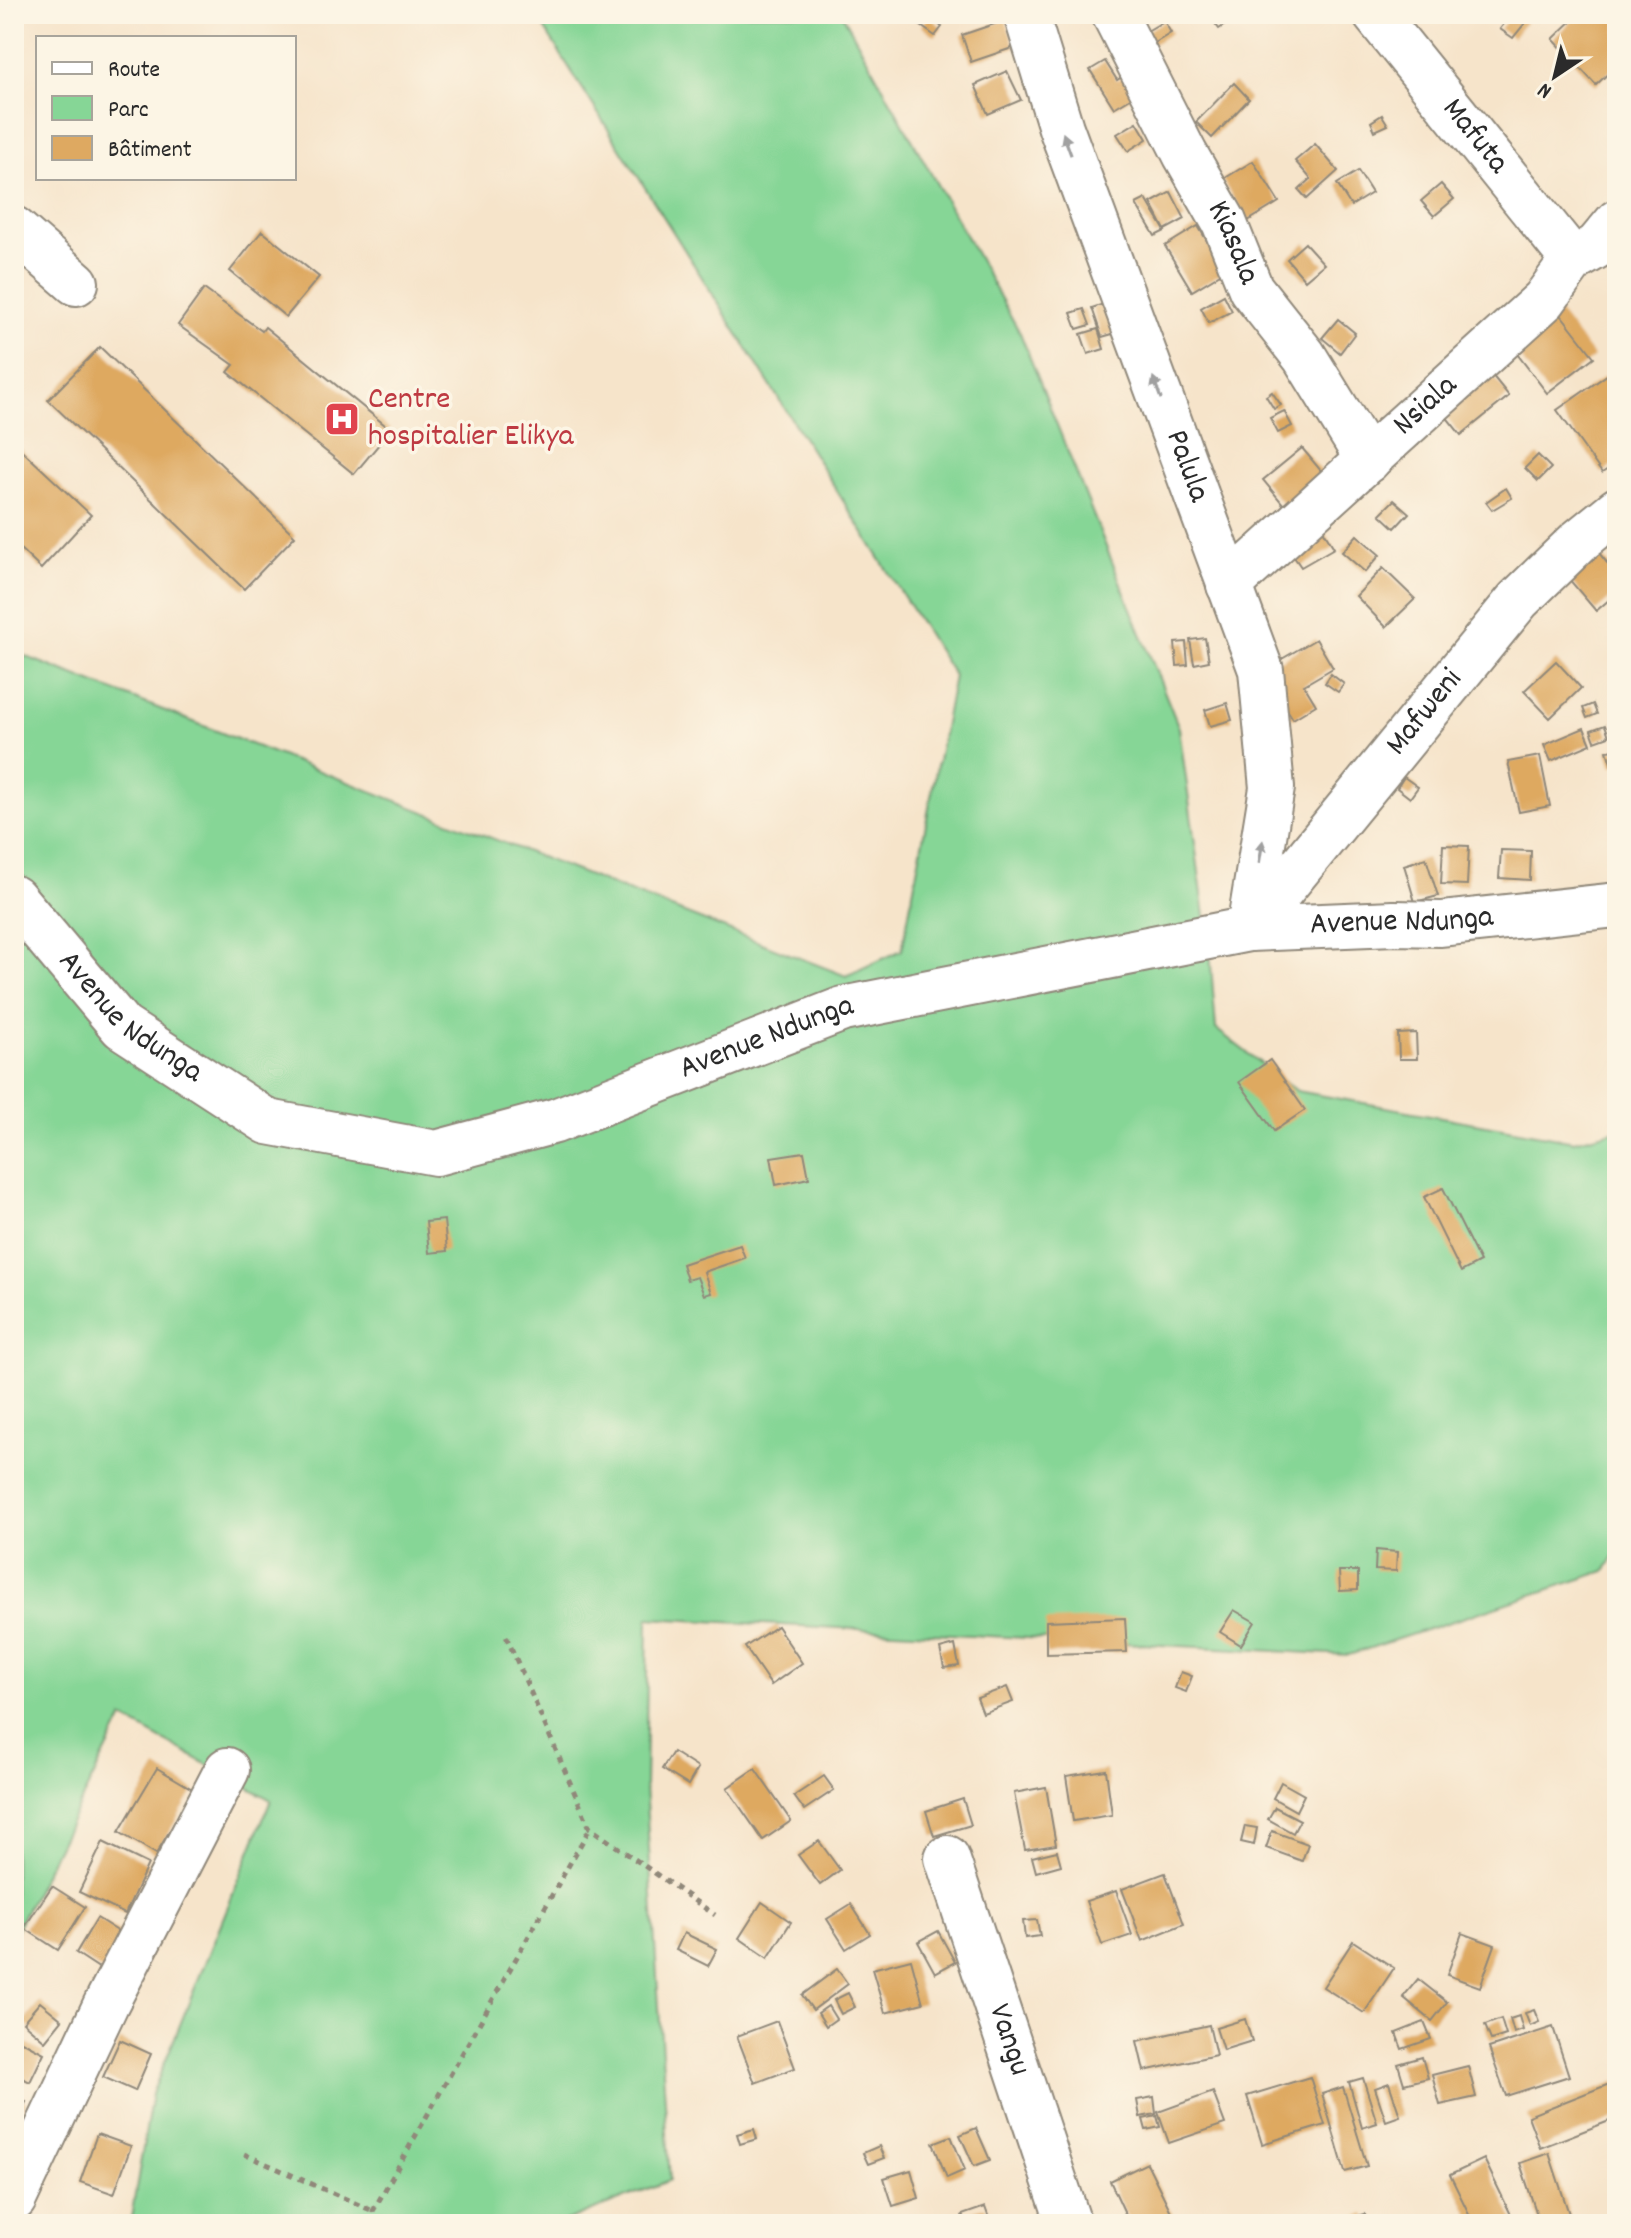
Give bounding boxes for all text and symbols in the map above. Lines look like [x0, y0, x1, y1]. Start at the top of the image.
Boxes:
legend [36, 36, 296, 180]
north arrow [1515, 36, 1595, 116]
text: Route [108, 54, 160, 88]
text: N [1532, 74, 1559, 105]
street label: Mafuta [1429, 89, 1519, 186]
text: Parc [108, 94, 149, 128]
one-way arrow [1060, 132, 1073, 156]
text: Bâtiment [108, 134, 192, 168]
street label: Kiasala [1194, 193, 1270, 293]
street label: Nsiala [1384, 364, 1469, 448]
one-way arrow [1150, 376, 1163, 400]
place label: Centre hospitalier Elikya [368, 378, 575, 461]
hospital icon: Centre hospitalier Elikya [323, 400, 361, 438]
street label: Palula [1152, 424, 1221, 510]
street label: Mafweni [1376, 660, 1475, 767]
one-way arrow [1256, 839, 1268, 864]
street label: Avenue Ndunga [1309, 895, 1496, 949]
street label: Avenue Ndunga [45, 942, 212, 1097]
street label: Avenue Ndunga [673, 984, 858, 1093]
street label: Vangu [974, 1998, 1041, 2082]

